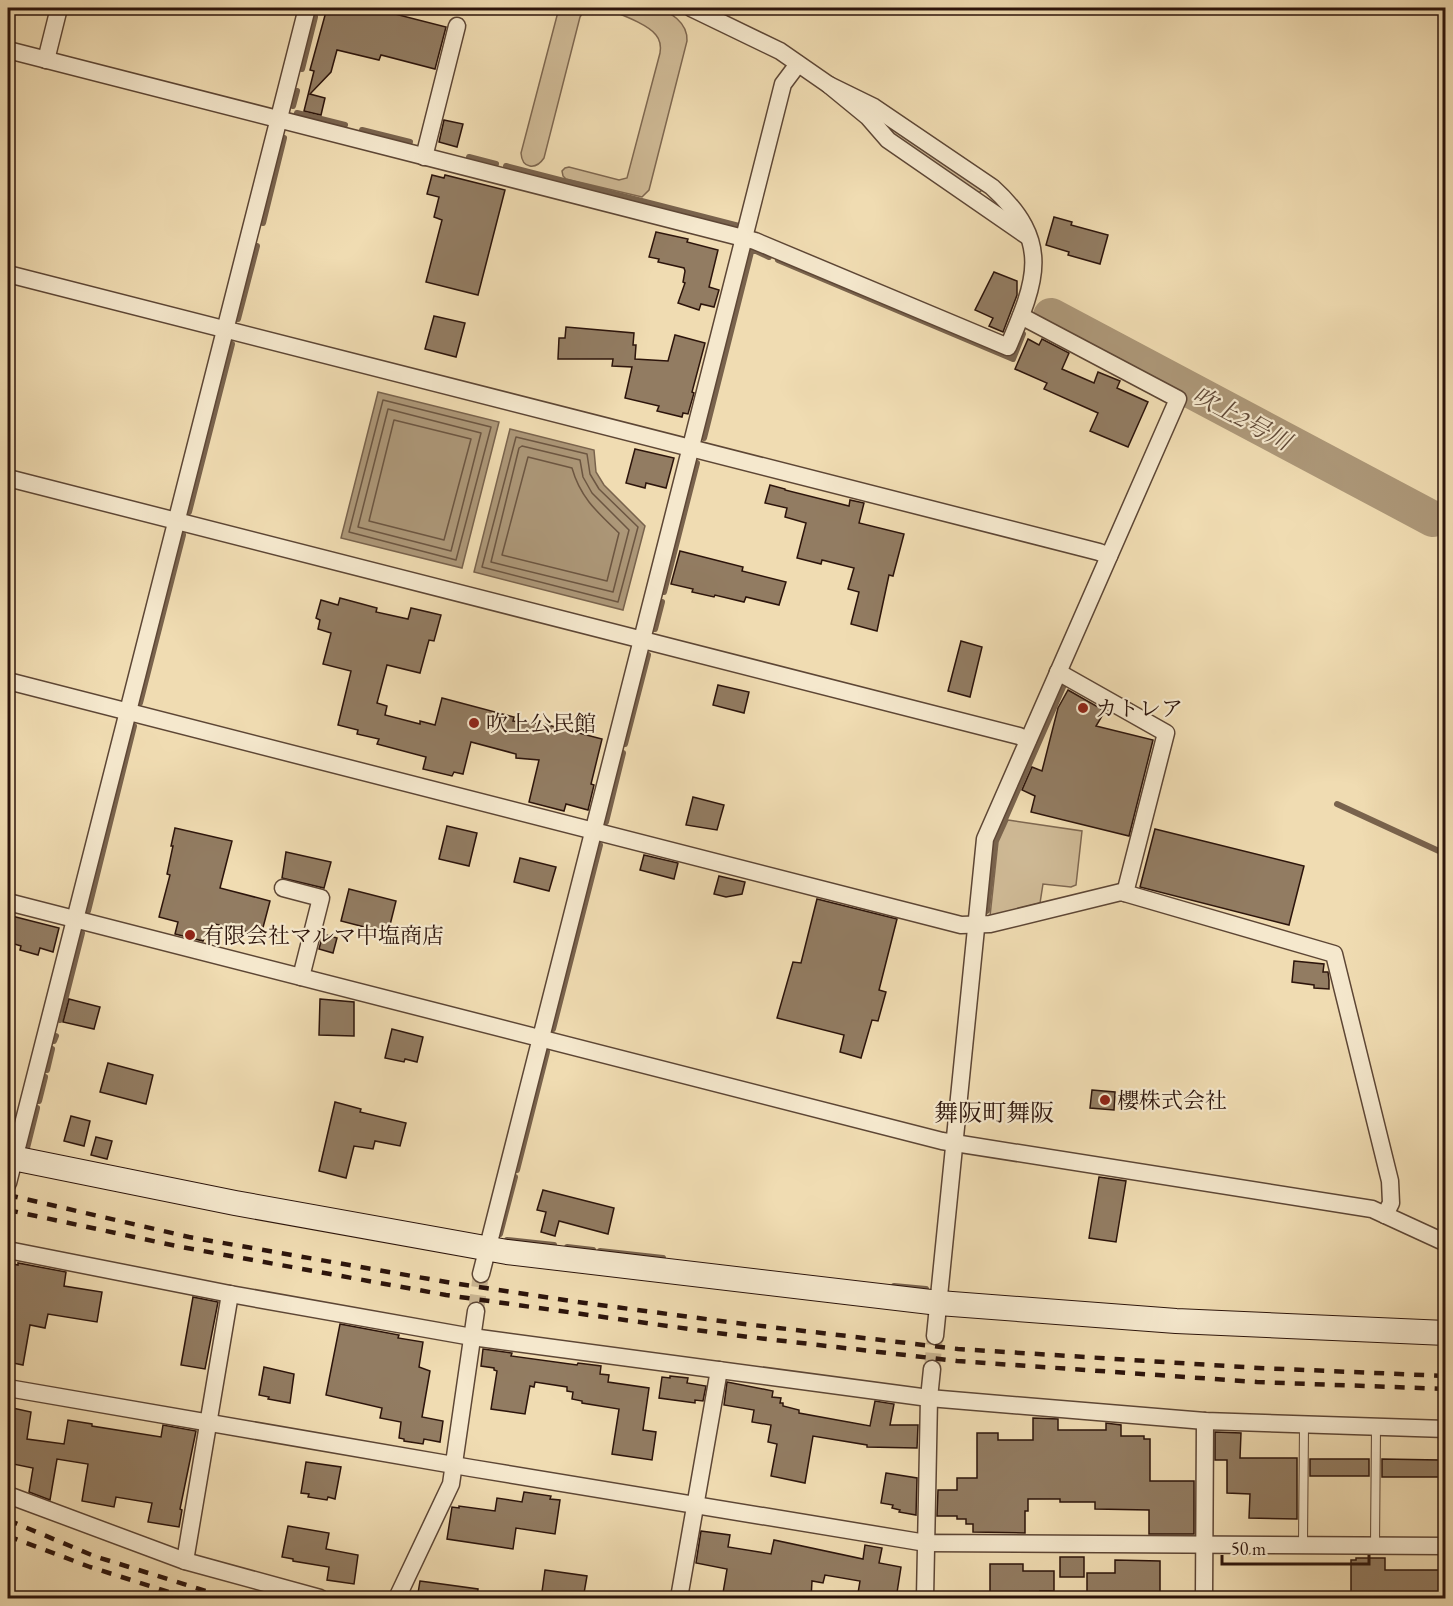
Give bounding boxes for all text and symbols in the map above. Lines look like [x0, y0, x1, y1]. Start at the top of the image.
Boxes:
water label: 吹上2号川 [1187, 379, 1299, 458]
place label: カトレア [1095, 694, 1183, 723]
marker: カトレア [1076, 701, 1090, 715]
place label: 吹上公民館 [486, 709, 596, 738]
marker: 吹上公民館 [467, 716, 481, 730]
place label: 有限会社マルマ中塩商店 [202, 921, 444, 950]
marker: 有限会社マルマ中塩商店 [183, 928, 197, 942]
place label: 櫻株式会社 [1117, 1086, 1227, 1115]
marker: 櫻株式会社 [1098, 1093, 1112, 1107]
district label: 舞阪町舞阪 [934, 1097, 1054, 1128]
scale bar [1222, 1528, 1369, 1566]
text: 50 m [1231, 1537, 1266, 1560]

